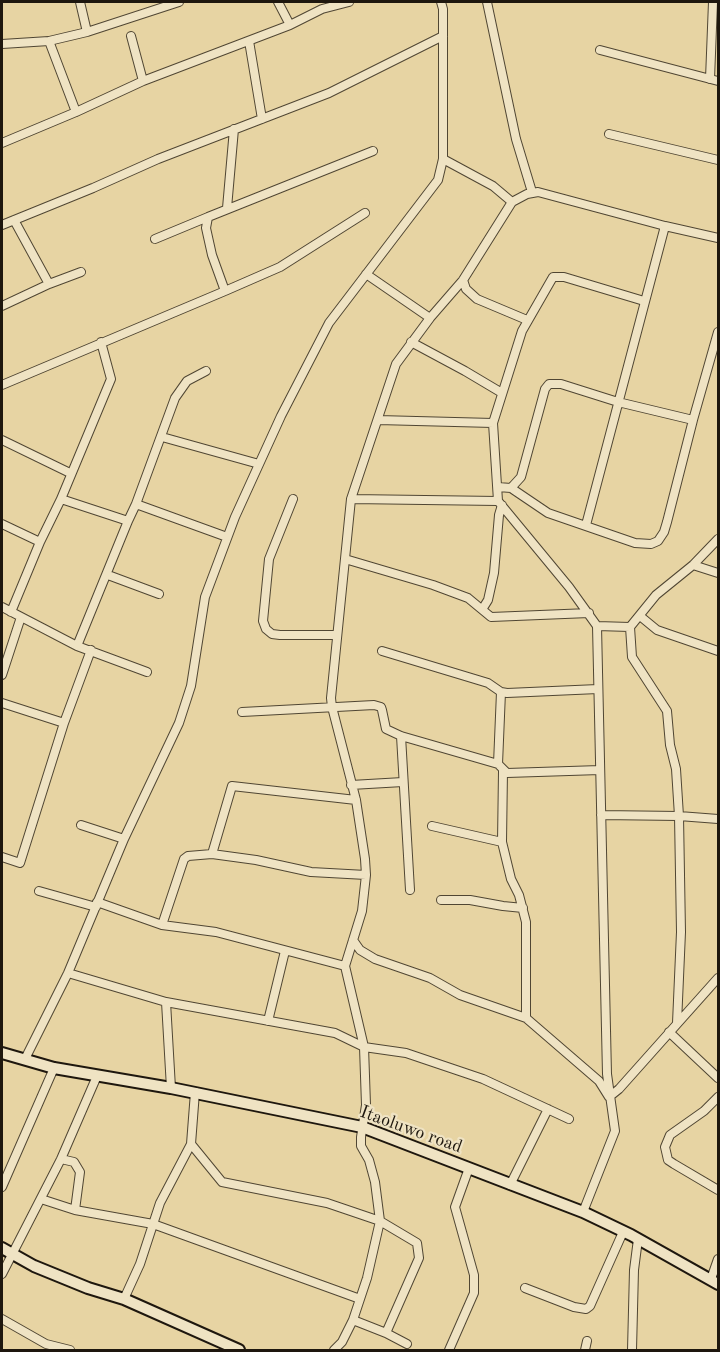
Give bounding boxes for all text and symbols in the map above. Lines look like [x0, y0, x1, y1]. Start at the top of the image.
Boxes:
street label: Itaoluwo road [357, 1101, 465, 1159]

